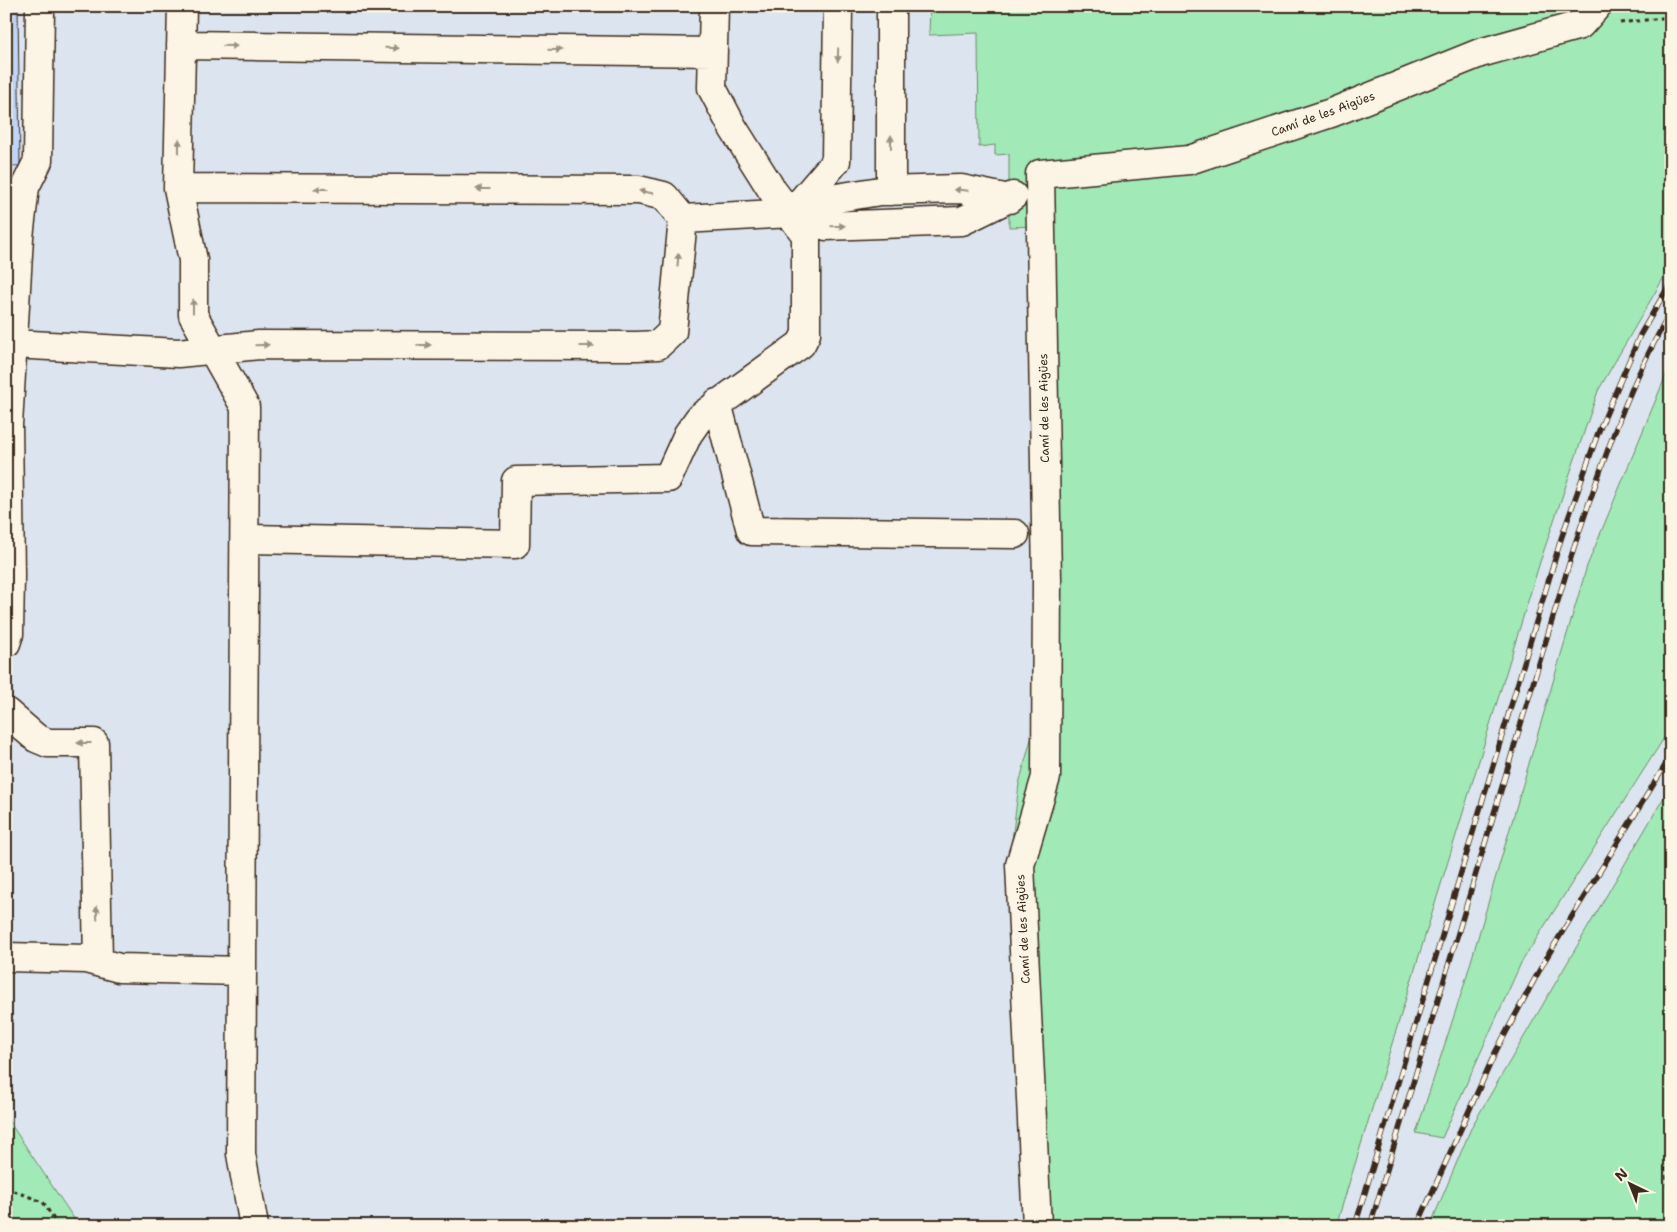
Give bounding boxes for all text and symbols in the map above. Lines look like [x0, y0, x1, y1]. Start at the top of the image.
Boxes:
one-way arrow [222, 42, 238, 50]
one-way arrow [384, 44, 400, 52]
one-way arrow [547, 46, 563, 54]
one-way arrow [833, 47, 841, 63]
street label: Camí de les Aigües [1269, 88, 1377, 140]
one-way arrow [887, 134, 895, 150]
one-way arrow [175, 137, 183, 153]
one-way arrow [313, 185, 329, 193]
one-way arrow [475, 185, 491, 193]
one-way arrow [953, 186, 969, 194]
one-way arrow [638, 188, 653, 196]
one-way arrow [830, 222, 846, 230]
one-way arrow [674, 252, 682, 268]
one-way arrow [189, 298, 197, 314]
one-way arrow [254, 341, 270, 349]
one-way arrow [417, 341, 433, 349]
one-way arrow [579, 342, 595, 350]
street label: Camí de les Aigües [1035, 353, 1053, 463]
one-way arrow [76, 739, 92, 747]
street label: Camí de les Aigües [1012, 874, 1034, 984]
one-way arrow [92, 905, 100, 921]
north arrow [1604, 1160, 1654, 1210]
text: N [1611, 1164, 1631, 1185]

